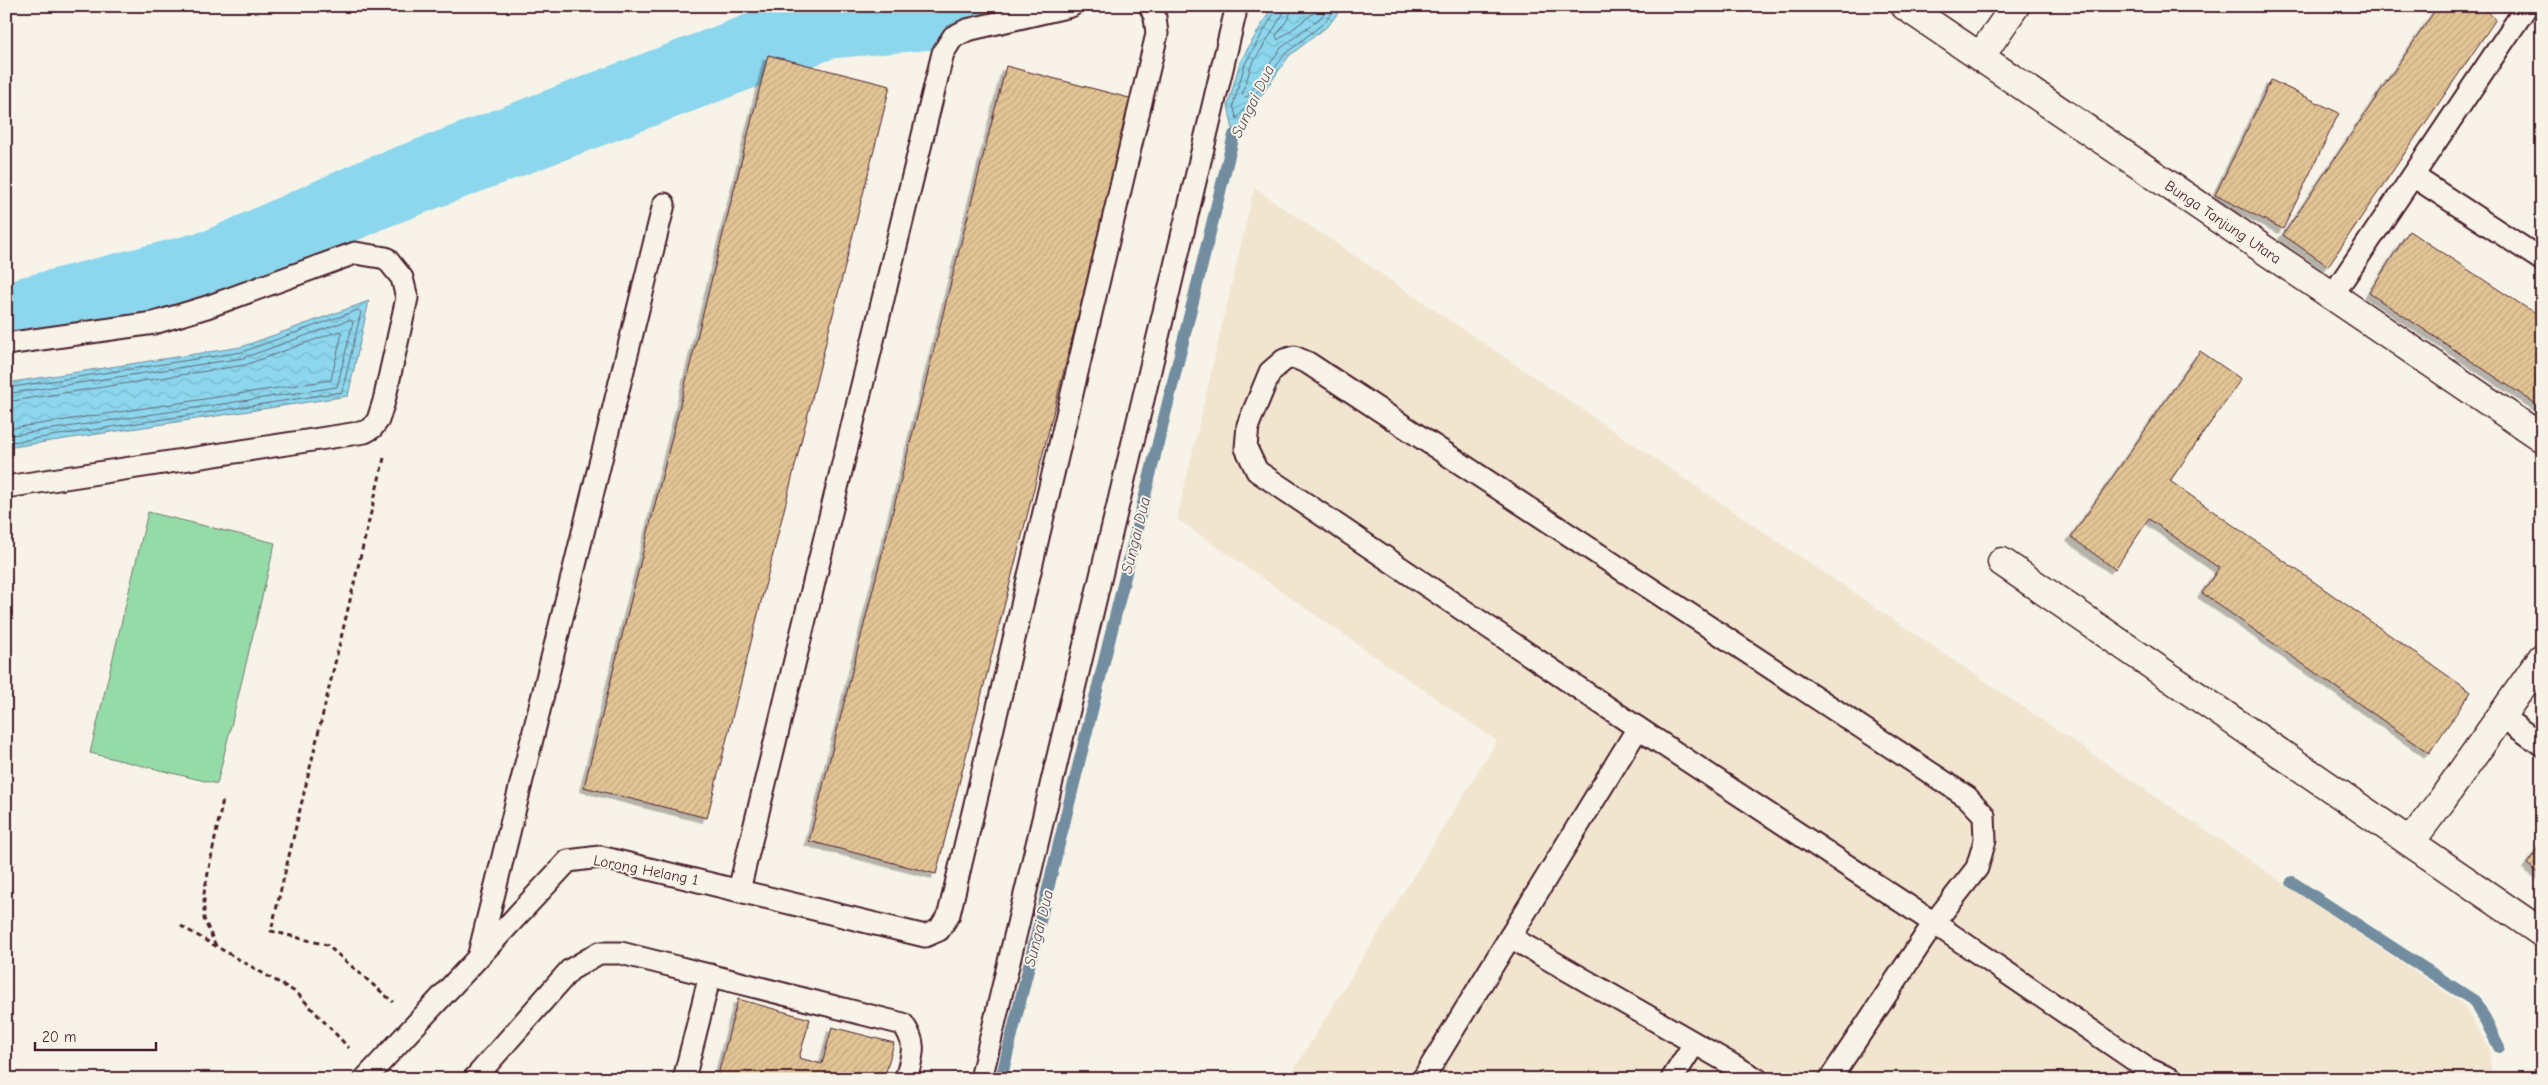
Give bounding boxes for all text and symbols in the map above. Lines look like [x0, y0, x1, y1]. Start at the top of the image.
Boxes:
water label: Sungai Dua [1228, 62, 1278, 141]
street label: Bunga Tanjung Utara [2161, 176, 2285, 268]
water label: Sungai Dua [1118, 495, 1154, 575]
street label: Lorong Helang 1 [592, 851, 700, 889]
water label: Sungai Dua [1021, 888, 1057, 968]
scale bar [35, 1020, 156, 1052]
text: 20 m [42, 1028, 76, 1046]

